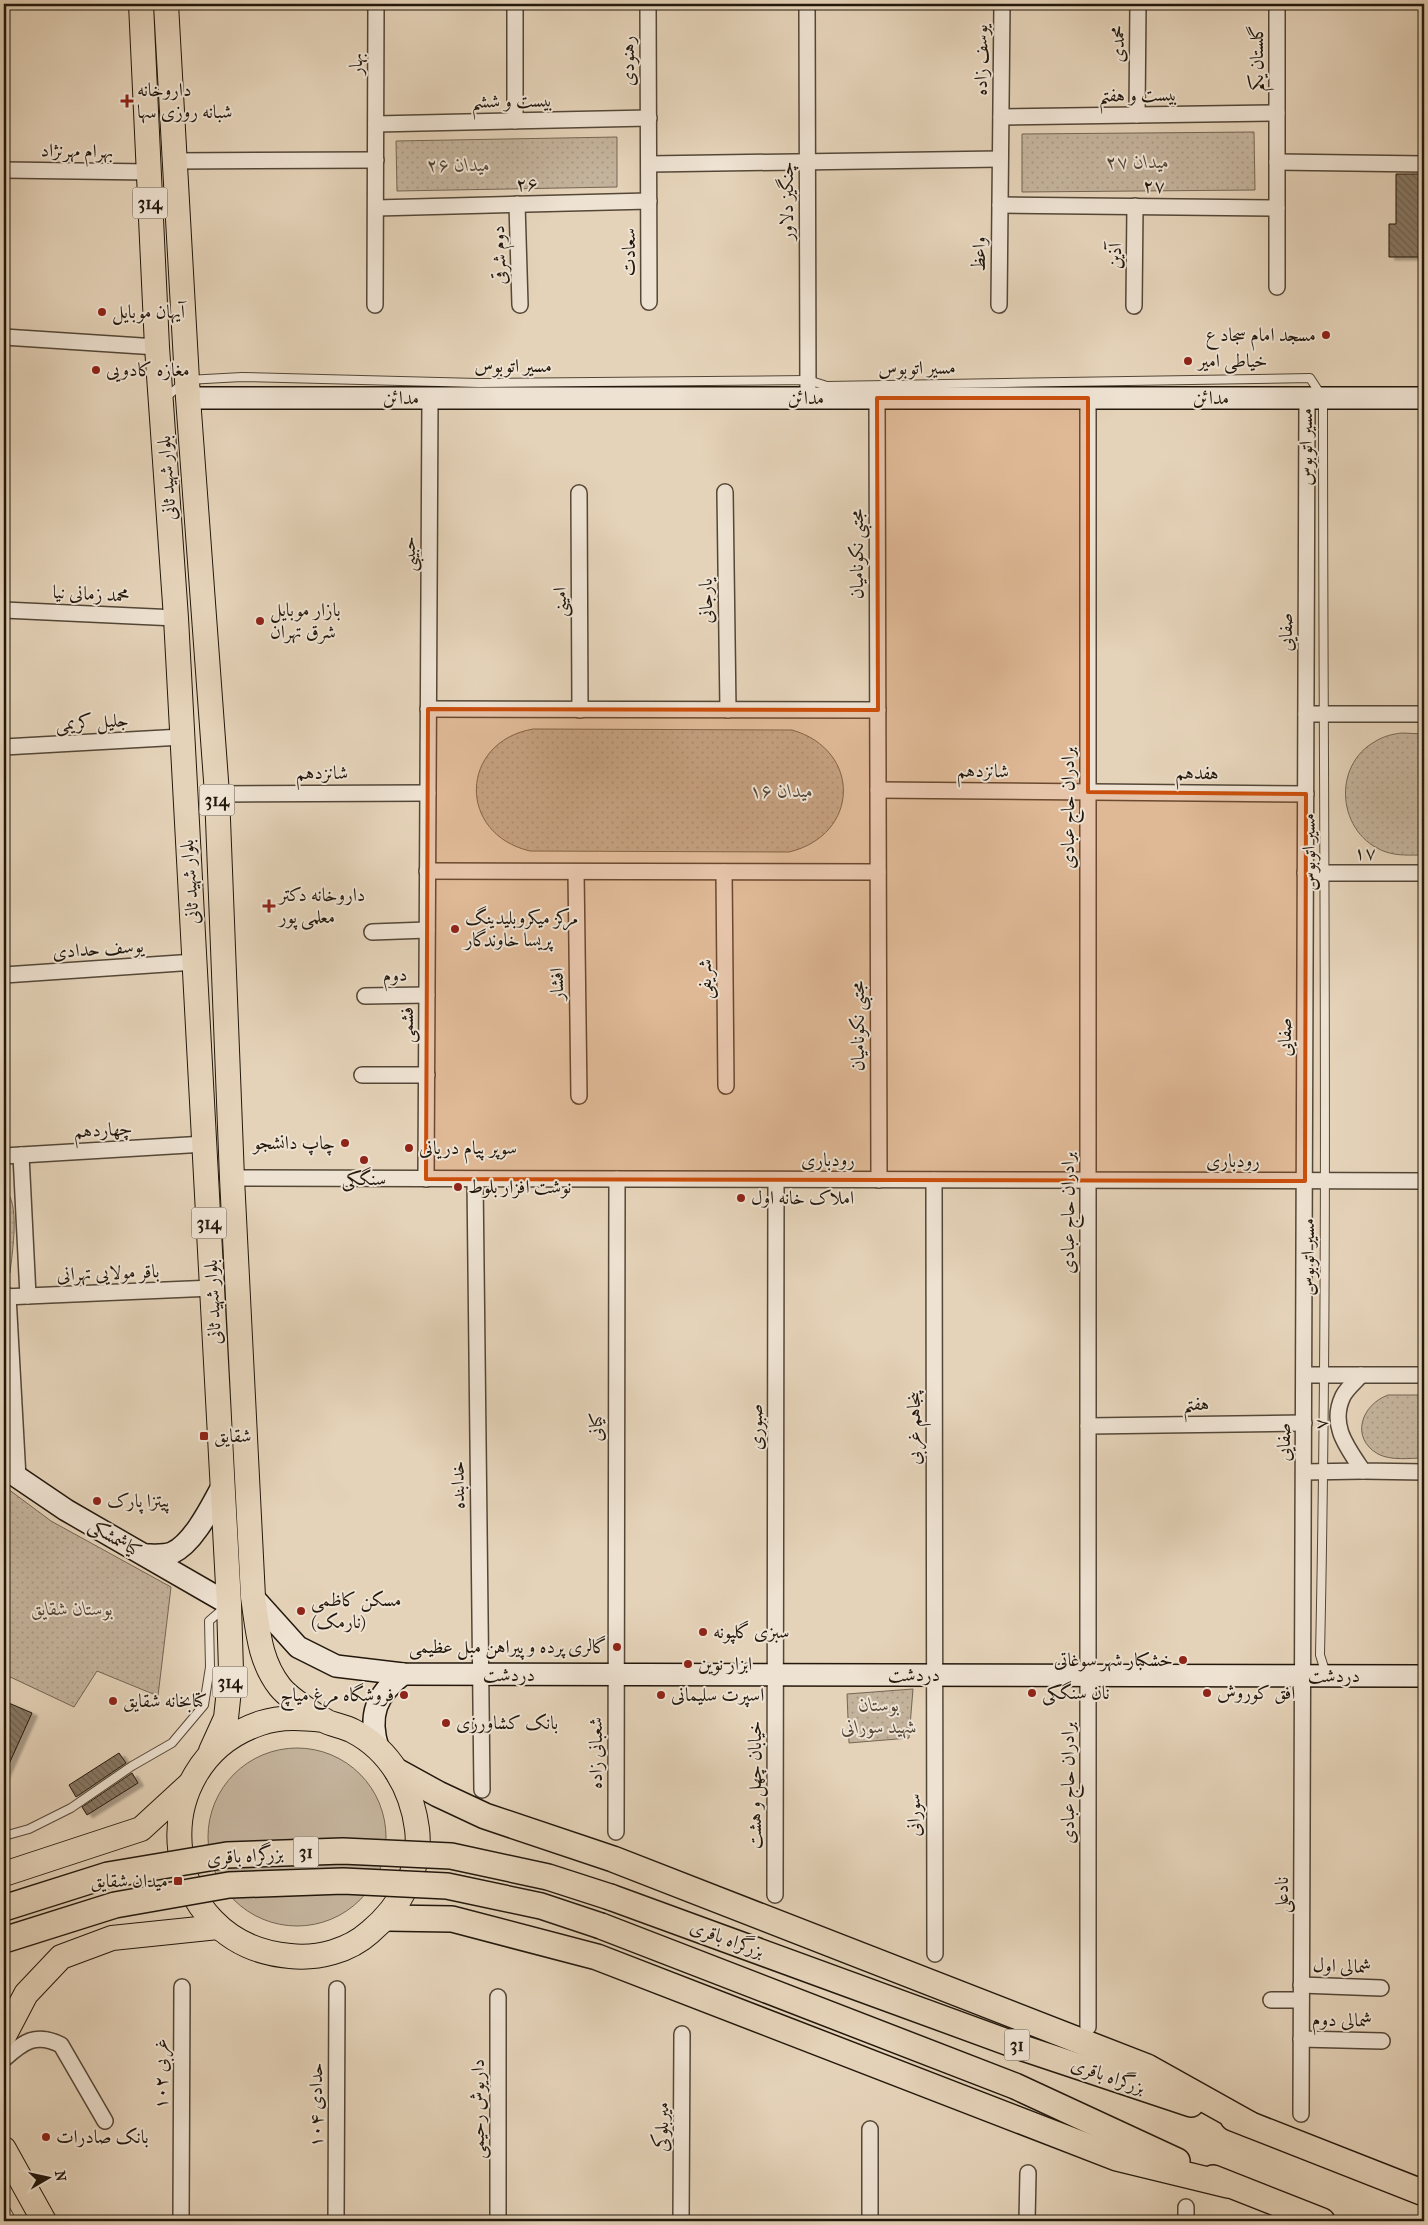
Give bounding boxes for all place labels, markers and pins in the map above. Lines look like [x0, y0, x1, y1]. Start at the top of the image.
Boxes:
place label: داروخانه شبانه روزی سها [137, 79, 233, 124]
marker: داروخانه شبانه روزی سها [121, 95, 133, 107]
place label: آیهان موبایل [112, 301, 187, 325]
marker: آیهان موبایل [96, 306, 108, 318]
place label: مسجد امام سجاد ع [1206, 324, 1316, 351]
marker: مسجد امام سجاد ع [1320, 329, 1332, 341]
place label: خیاطی امیر [1196, 350, 1267, 374]
marker: خیاطی امیر [1182, 355, 1194, 367]
place label: مغازه کادویی [106, 359, 190, 383]
marker: مغازه کادویی [90, 364, 102, 376]
place label: بازار موبایل شرق تهران [270, 599, 341, 644]
marker: بازار موبایل شرق تهران [254, 615, 266, 627]
place label: داروخانه دکتر معلمی پور [277, 884, 365, 930]
marker: داروخانه دکتر معلمی پور [263, 900, 275, 912]
place label: مرکز میکروبلیدینگ پریسا خاوندگار [463, 905, 578, 952]
marker: مرکز میکروبلیدینگ پریسا خاوندگار [449, 923, 461, 935]
place label: چاپ دانشجو [251, 1132, 335, 1156]
marker: چاپ دانشجو [339, 1137, 351, 1149]
place label: سوپر پیام دریانی [419, 1137, 517, 1164]
marker: سوپر پیام دریانی [403, 1142, 415, 1154]
marker: سنگکی [358, 1154, 370, 1166]
place label: سنگکی [342, 1166, 386, 1192]
place label: نوشت افزار بلوط [468, 1176, 571, 1199]
marker: نوشت افزار بلوط [452, 1181, 464, 1193]
place label: املاک خانه اول [751, 1187, 854, 1209]
marker: املاک خانه اول [735, 1192, 747, 1204]
place label: شقایق [214, 1425, 251, 1448]
marker: شقایق [198, 1430, 210, 1442]
place label: پیتزا پارک [107, 1490, 170, 1514]
marker: پیتزا پارک [91, 1495, 103, 1507]
place label: مسکن کاظمی (نارمک) [311, 1589, 402, 1633]
marker: مسکن کاظمی (نارمک) [295, 1605, 307, 1617]
place label: سبزی گلپونه [713, 1620, 790, 1644]
marker: سبزی گلپونه [697, 1626, 709, 1638]
place label: گالری پرده و پیراهن مبل عظیمی [409, 1635, 607, 1660]
marker: گالری پرده و پیراهن مبل عظیمی [611, 1641, 623, 1653]
place label: خشکبار شهر سوغاتی [1054, 1649, 1173, 1672]
place label: ابزار نوین [698, 1653, 752, 1676]
marker: خشکبار شهر سوغاتی [1177, 1654, 1189, 1666]
marker: ابزار نوین [682, 1658, 694, 1670]
place label: نان سنگکی [1042, 1680, 1110, 1706]
place label: فروشگاه مرغ میاچ [280, 1682, 394, 1712]
place label: افق کوروش [1217, 1682, 1295, 1705]
place label: اسپرت سلیمانی [671, 1684, 764, 1708]
marker: نان سنگکی [1026, 1687, 1038, 1699]
marker: افق کوروش [1201, 1687, 1213, 1699]
marker: فروشگاه مرغ میاچ [398, 1689, 410, 1701]
marker: اسپرت سلیمانی [655, 1689, 667, 1701]
place label: کتابخانه شقایق [123, 1690, 207, 1713]
marker: کتابخانه شقایق [107, 1695, 119, 1707]
place label: بانک کشاورزی [456, 1712, 558, 1734]
marker: بانک کشاورزی [440, 1717, 452, 1729]
place label: میدان شقایق [90, 1870, 168, 1893]
marker: میدان شقایق [172, 1875, 184, 1887]
place label: بانک صادرات [56, 2126, 149, 2148]
marker: بانک صادرات [40, 2131, 52, 2143]

